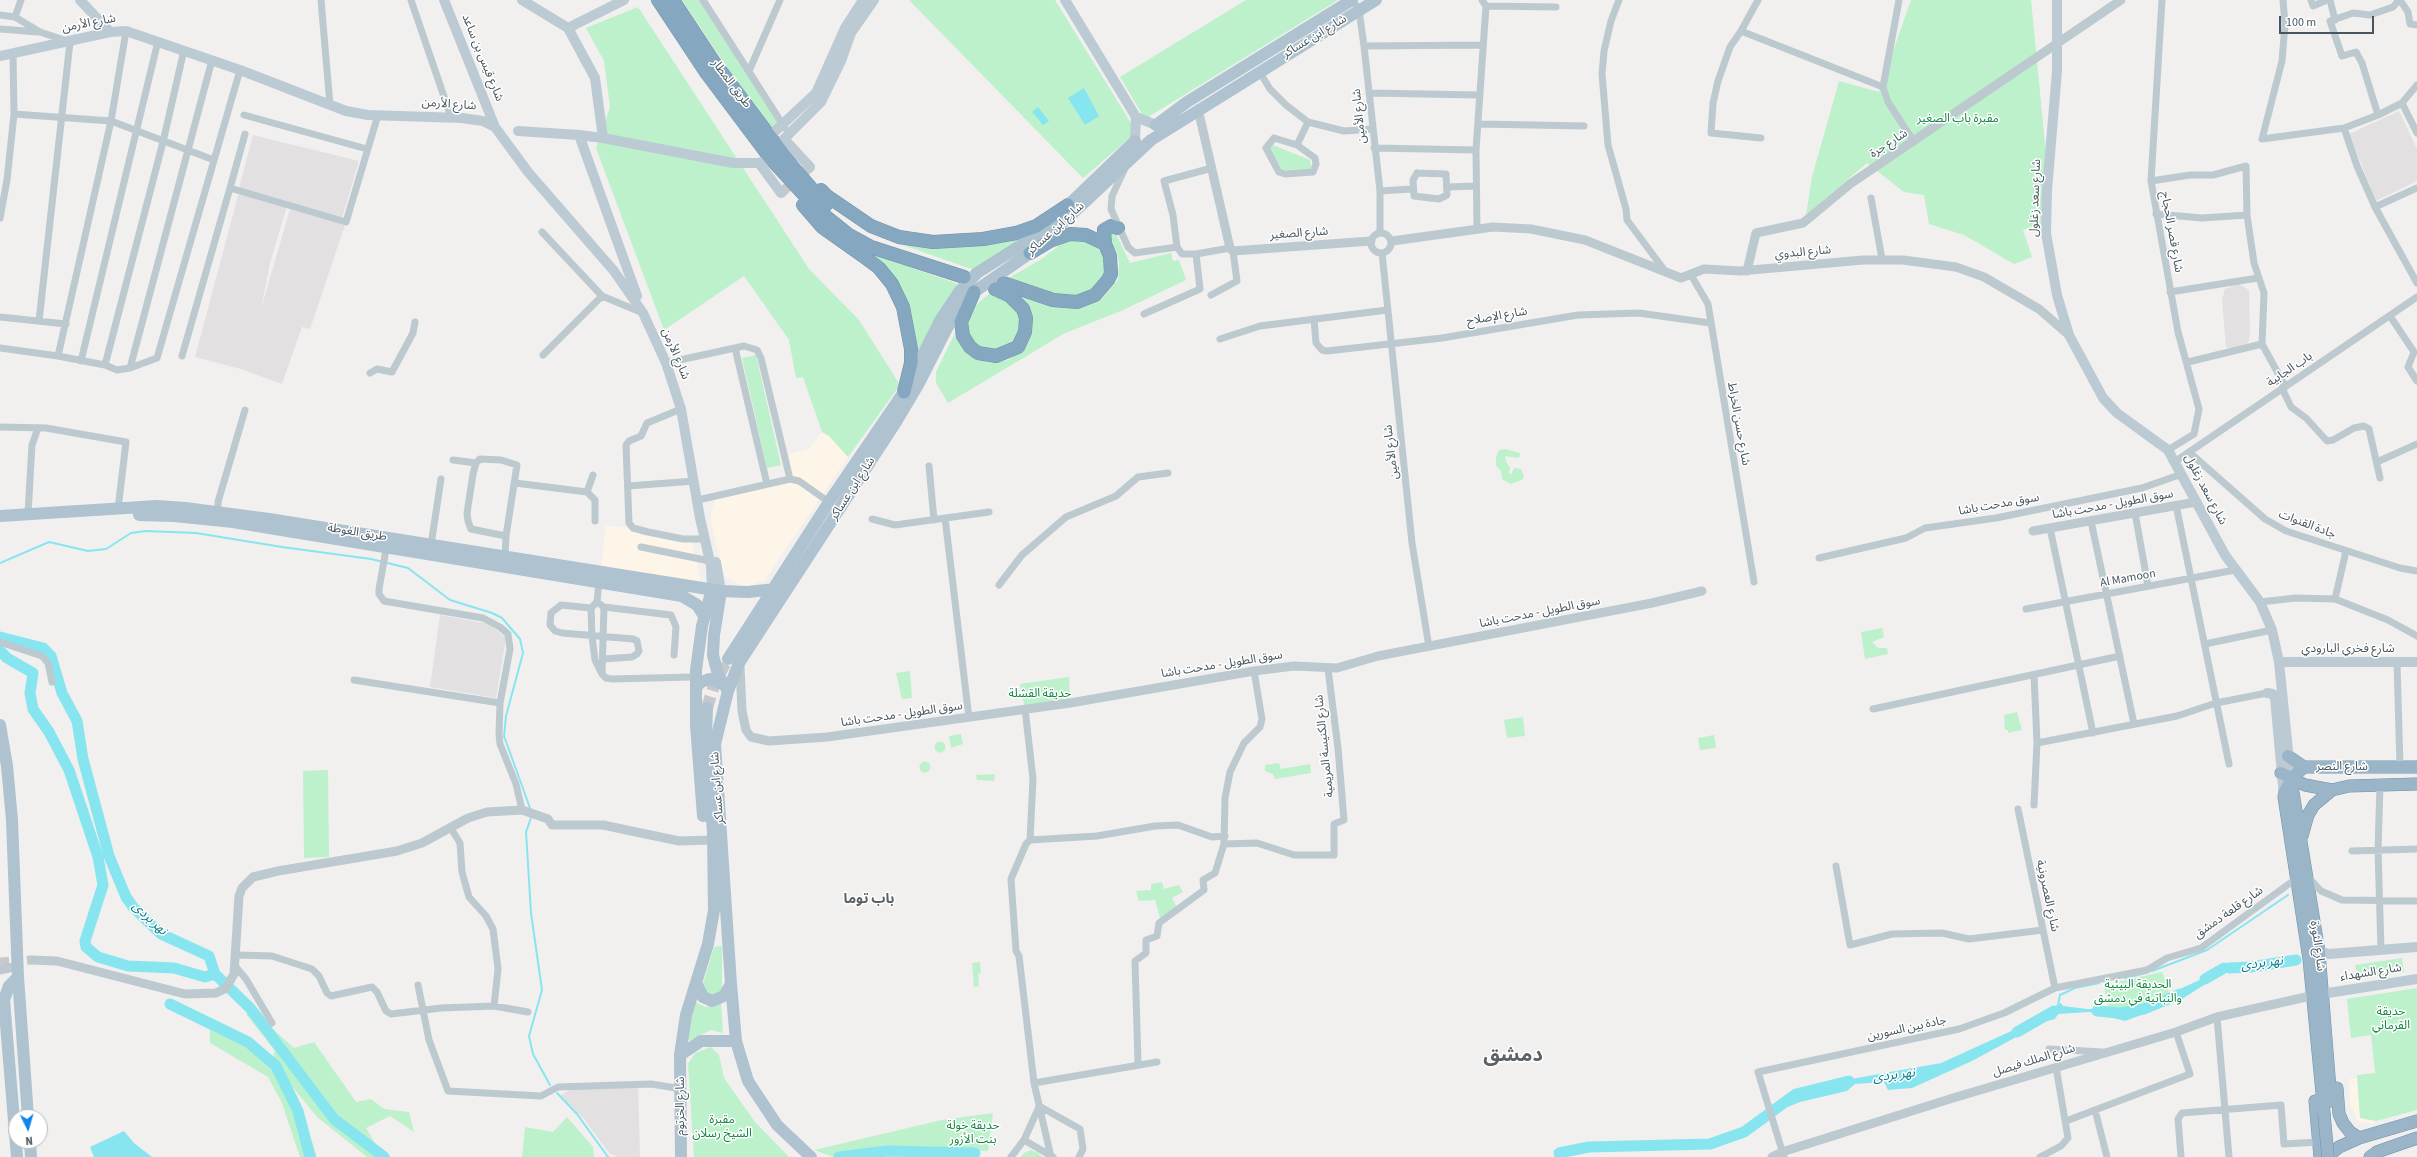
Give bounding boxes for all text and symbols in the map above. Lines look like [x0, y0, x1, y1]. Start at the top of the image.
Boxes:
scale bar [2281, 8, 2376, 34]
street label: شارع الأرمن [61, 12, 117, 36]
street label: شارع قيس بن ساعد [458, 12, 506, 104]
street label: شارع ابن عساكر [1280, 12, 1350, 62]
text: 100 m [2286, 14, 2316, 31]
street label: طريق المطار [708, 57, 754, 111]
street label: شارع الأمين [1350, 88, 1370, 144]
street label: شارع الأرمن [421, 96, 477, 114]
park label: مقبرة باب الصغير [1917, 112, 1999, 126]
street label: شارع جرة [1867, 127, 1911, 161]
street label: شارع سعد زغلول [2027, 159, 2045, 237]
street label: شارع قصر الحجاج [2157, 190, 2185, 274]
street label: شارع ابن عساكر [1024, 199, 1088, 259]
street label: شارع الصغير [1269, 225, 1329, 243]
street label: شارع البدوي [1774, 243, 1832, 263]
street label: شارع الإصلاح [1466, 305, 1528, 329]
street label: شارع الأرمن [658, 326, 692, 382]
street label: باب الجابية [2265, 350, 2315, 390]
street label: شارع حسن الخراط [1724, 381, 1752, 467]
street label: شارع الأمين [1381, 424, 1403, 480]
street label: شارع سعد زغلول [2180, 452, 2230, 528]
street label: شارع ابن عساكر [827, 455, 879, 523]
street label: سوق الطويل - مدحت باشا [2051, 487, 2175, 523]
street label: سوق مدحت باشا [1958, 491, 2040, 519]
street label: جادة القنوات [2276, 508, 2338, 542]
street label: طريق الغوطة [326, 521, 388, 545]
street label: Al Mamoon [2099, 567, 2157, 591]
street label: سوق الطويل - مدحت باشا [1478, 594, 1602, 632]
street label: شارع فخري البارودي [2301, 642, 2395, 656]
street label: سوق الطويل - مدحت باشا [1160, 648, 1284, 682]
park label: حديقة القشلة [1009, 687, 1071, 701]
street label: شارع الكنيسة المريمية [1312, 694, 1338, 798]
street label: سوق الطويل - مدحت باشا [840, 699, 964, 731]
street label: شارع ابن عساكر [708, 751, 728, 825]
street label: شارع النصر [2316, 760, 2368, 774]
street label: شارع العصرونية [2032, 859, 2062, 933]
street label: شارع قلعة دمشق [2192, 884, 2266, 942]
district label: باب توما [844, 892, 894, 908]
water label: نهر بردى [128, 899, 170, 939]
street label: شارع الثورة [2306, 920, 2328, 972]
water label: نهر بردى [2240, 954, 2284, 974]
street label: شارع الشهداء [2339, 961, 2403, 985]
park label: الحديقة البيئية والنباتية في دمشق [2094, 978, 2182, 1006]
park label: حديقة القرماني [2372, 1005, 2410, 1033]
street label: جادة بين السورين [1866, 1014, 1948, 1044]
street label: شارع الملك فيصل [1991, 1042, 2077, 1080]
district label: دمشق [1483, 1045, 1543, 1069]
water label: نهر بردى [1872, 1066, 1916, 1086]
street label: شارع الخرتوم [674, 1077, 688, 1135]
north arrow [8, 1109, 48, 1149]
park label: مقبرة الشيخ رسلان [692, 1113, 752, 1141]
park label: حديقة خولة بنت الأزور [947, 1119, 999, 1147]
text: N [25, 1133, 33, 1148]

